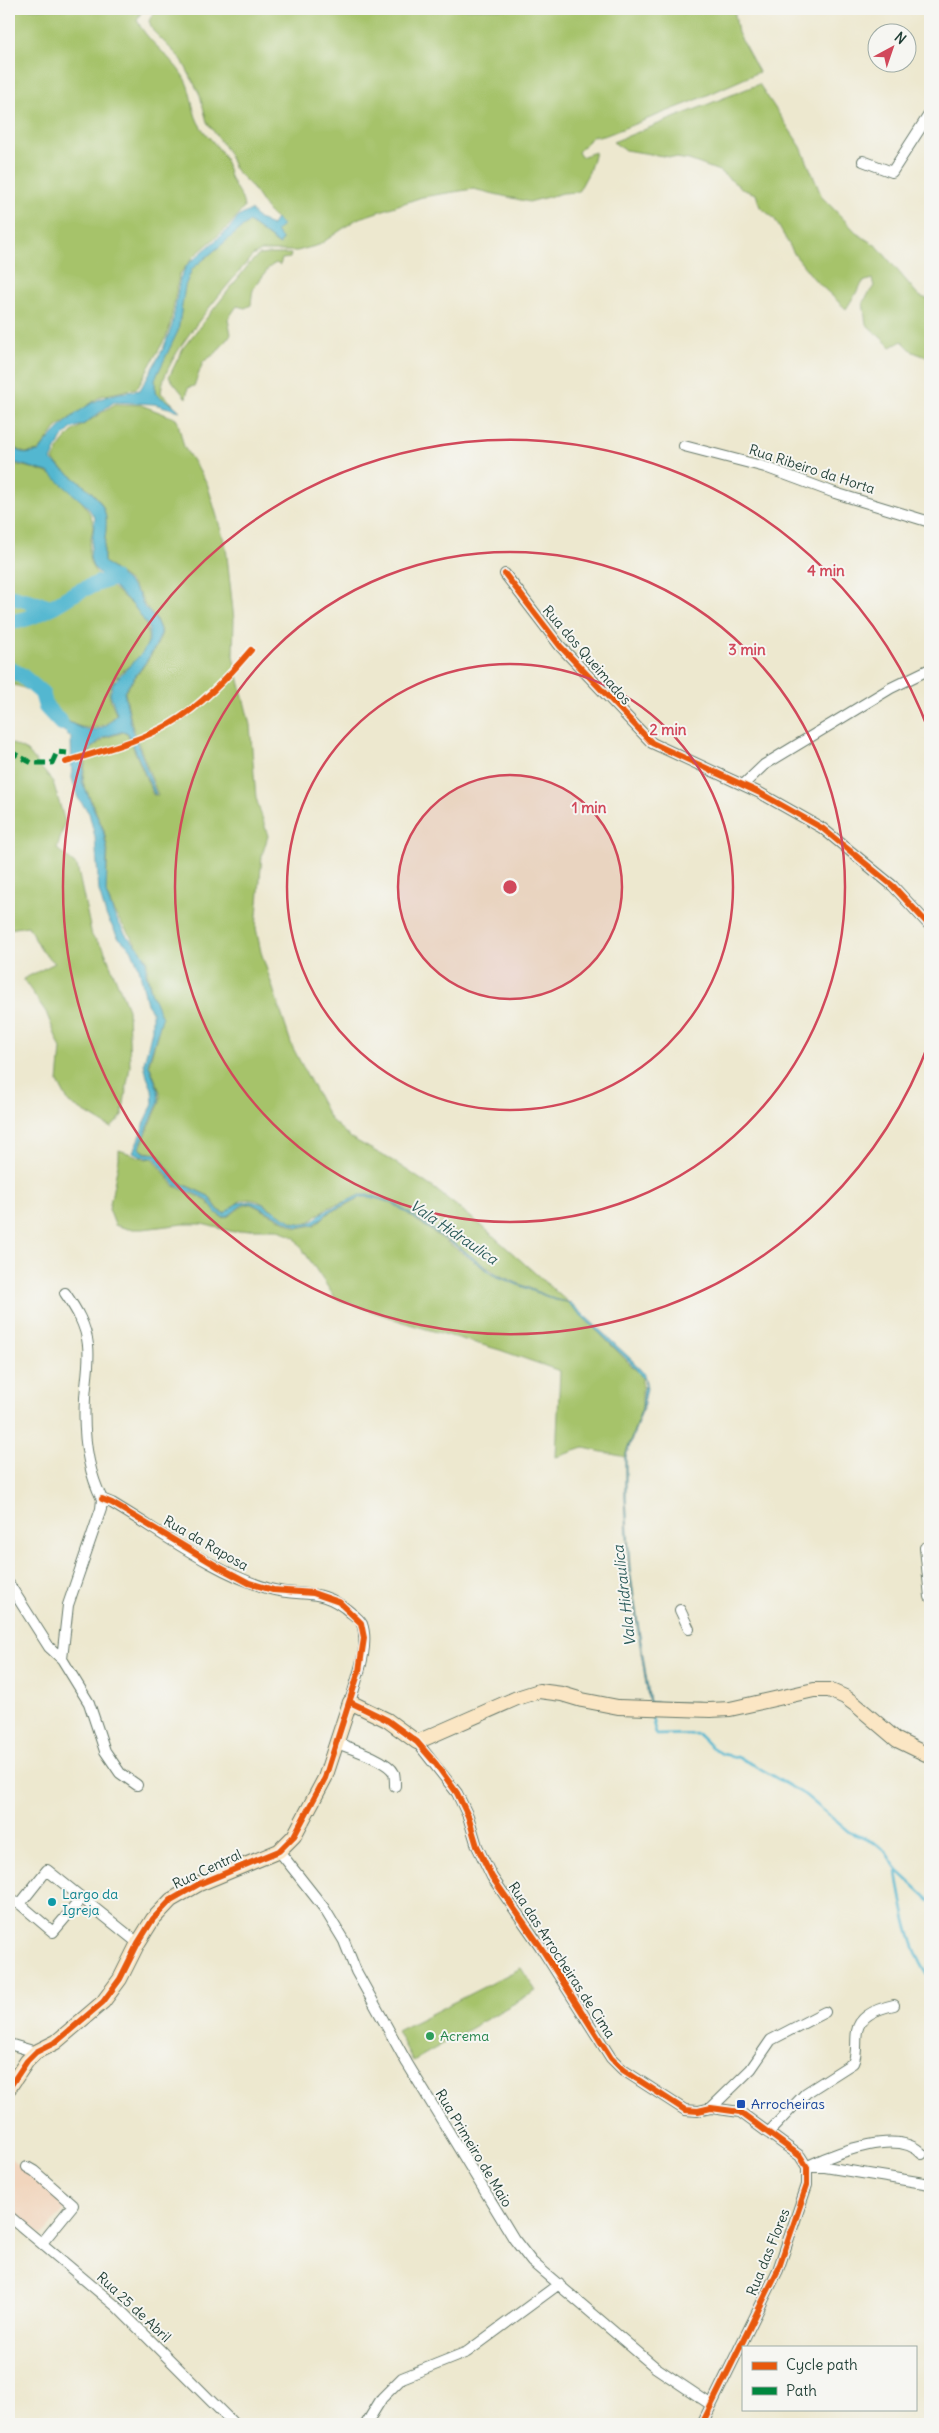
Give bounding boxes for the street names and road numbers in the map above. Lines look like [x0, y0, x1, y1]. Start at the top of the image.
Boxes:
street label: Rua Ribeiro da Horta [747, 440, 877, 498]
street label: Rua dos Queimados [539, 602, 635, 708]
street label: Rua da Raposa [160, 1511, 252, 1575]
street label: Rua Central [170, 1845, 244, 1893]
street label: Rua das Arrocheiras de Cima [505, 1878, 619, 2042]
street label: Rua Primeiro de Maio [432, 2086, 516, 2210]
street label: Rua das Flores [742, 2206, 794, 2298]
street label: Rua 25 de Abril [93, 2268, 175, 2346]

